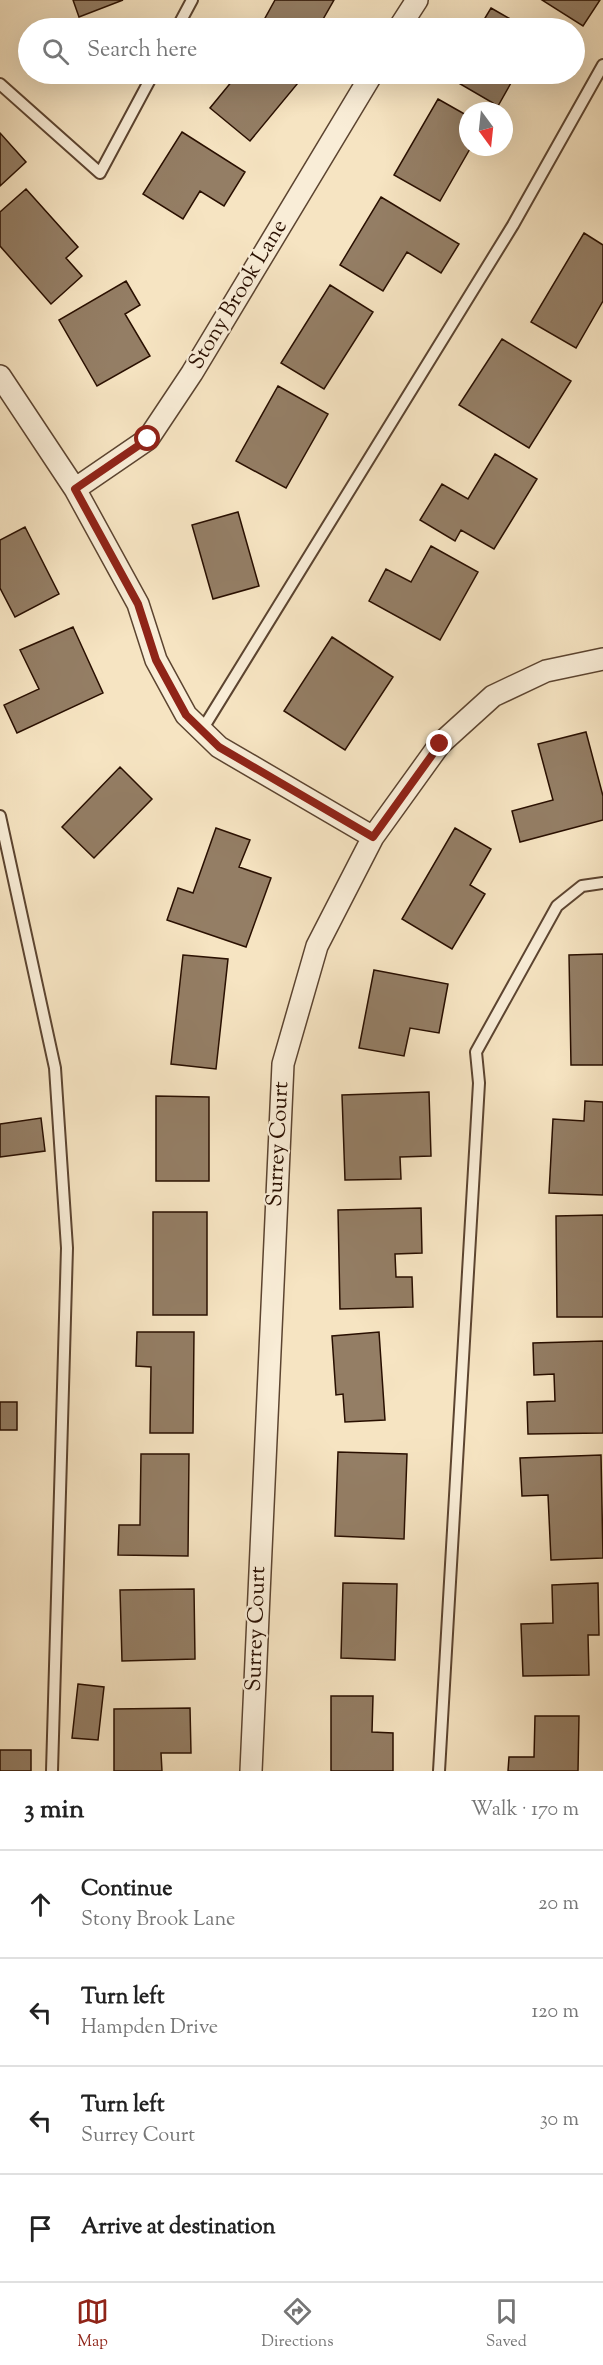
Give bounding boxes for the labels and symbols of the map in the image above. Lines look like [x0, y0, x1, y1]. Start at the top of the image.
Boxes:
north arrow [459, 102, 513, 156]
street label: Stony Brook Lane [182, 214, 296, 376]
route start [134, 425, 160, 451]
route end [426, 730, 452, 756]
street label: Surrey Court [260, 1080, 298, 1207]
street label: Surrey Court [239, 1565, 275, 1692]

